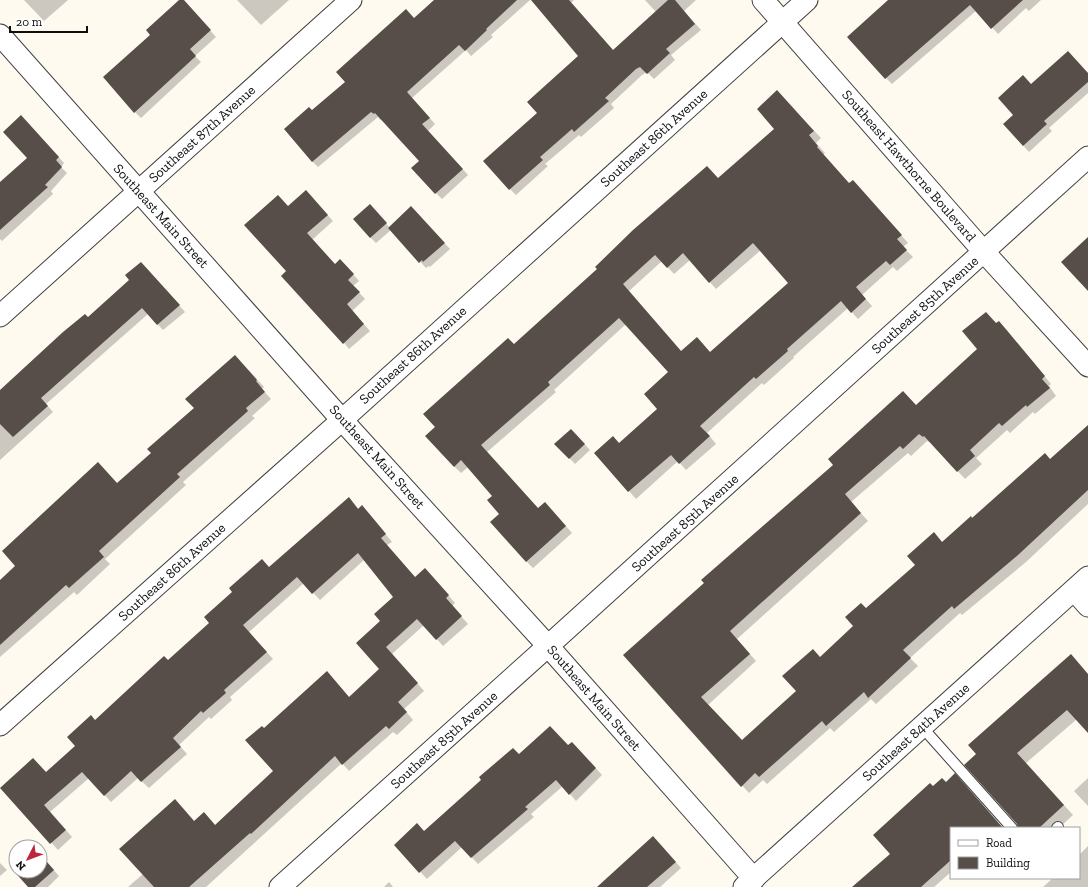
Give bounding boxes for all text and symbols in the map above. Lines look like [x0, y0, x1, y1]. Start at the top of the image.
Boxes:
scale bar [10, 8, 87, 34]
text: 20 m [16, 15, 43, 29]
street label: Southeast 87th Avenue [145, 81, 259, 186]
street label: Southeast 86th Avenue [597, 85, 711, 191]
street label: Southeast Hawthorne Boulevard [838, 86, 980, 246]
street label: Southeast Main Street [110, 160, 213, 272]
street label: Southeast 85th Avenue [868, 252, 982, 358]
street label: Southeast 86th Avenue [356, 302, 470, 408]
street label: Southeast Main Street [326, 401, 429, 513]
street label: Southeast 85th Avenue [628, 470, 742, 576]
street label: Southeast 86th Avenue [115, 519, 229, 625]
street label: Southeast Main Street [544, 642, 645, 755]
street label: Southeast 84th Avenue [859, 679, 973, 785]
street label: Southeast 85th Avenue [387, 687, 501, 793]
legend [950, 827, 1080, 879]
text: Road [986, 836, 1012, 850]
north arrow [8, 839, 48, 879]
text: Building [986, 856, 1030, 870]
text: N [13, 857, 29, 873]

